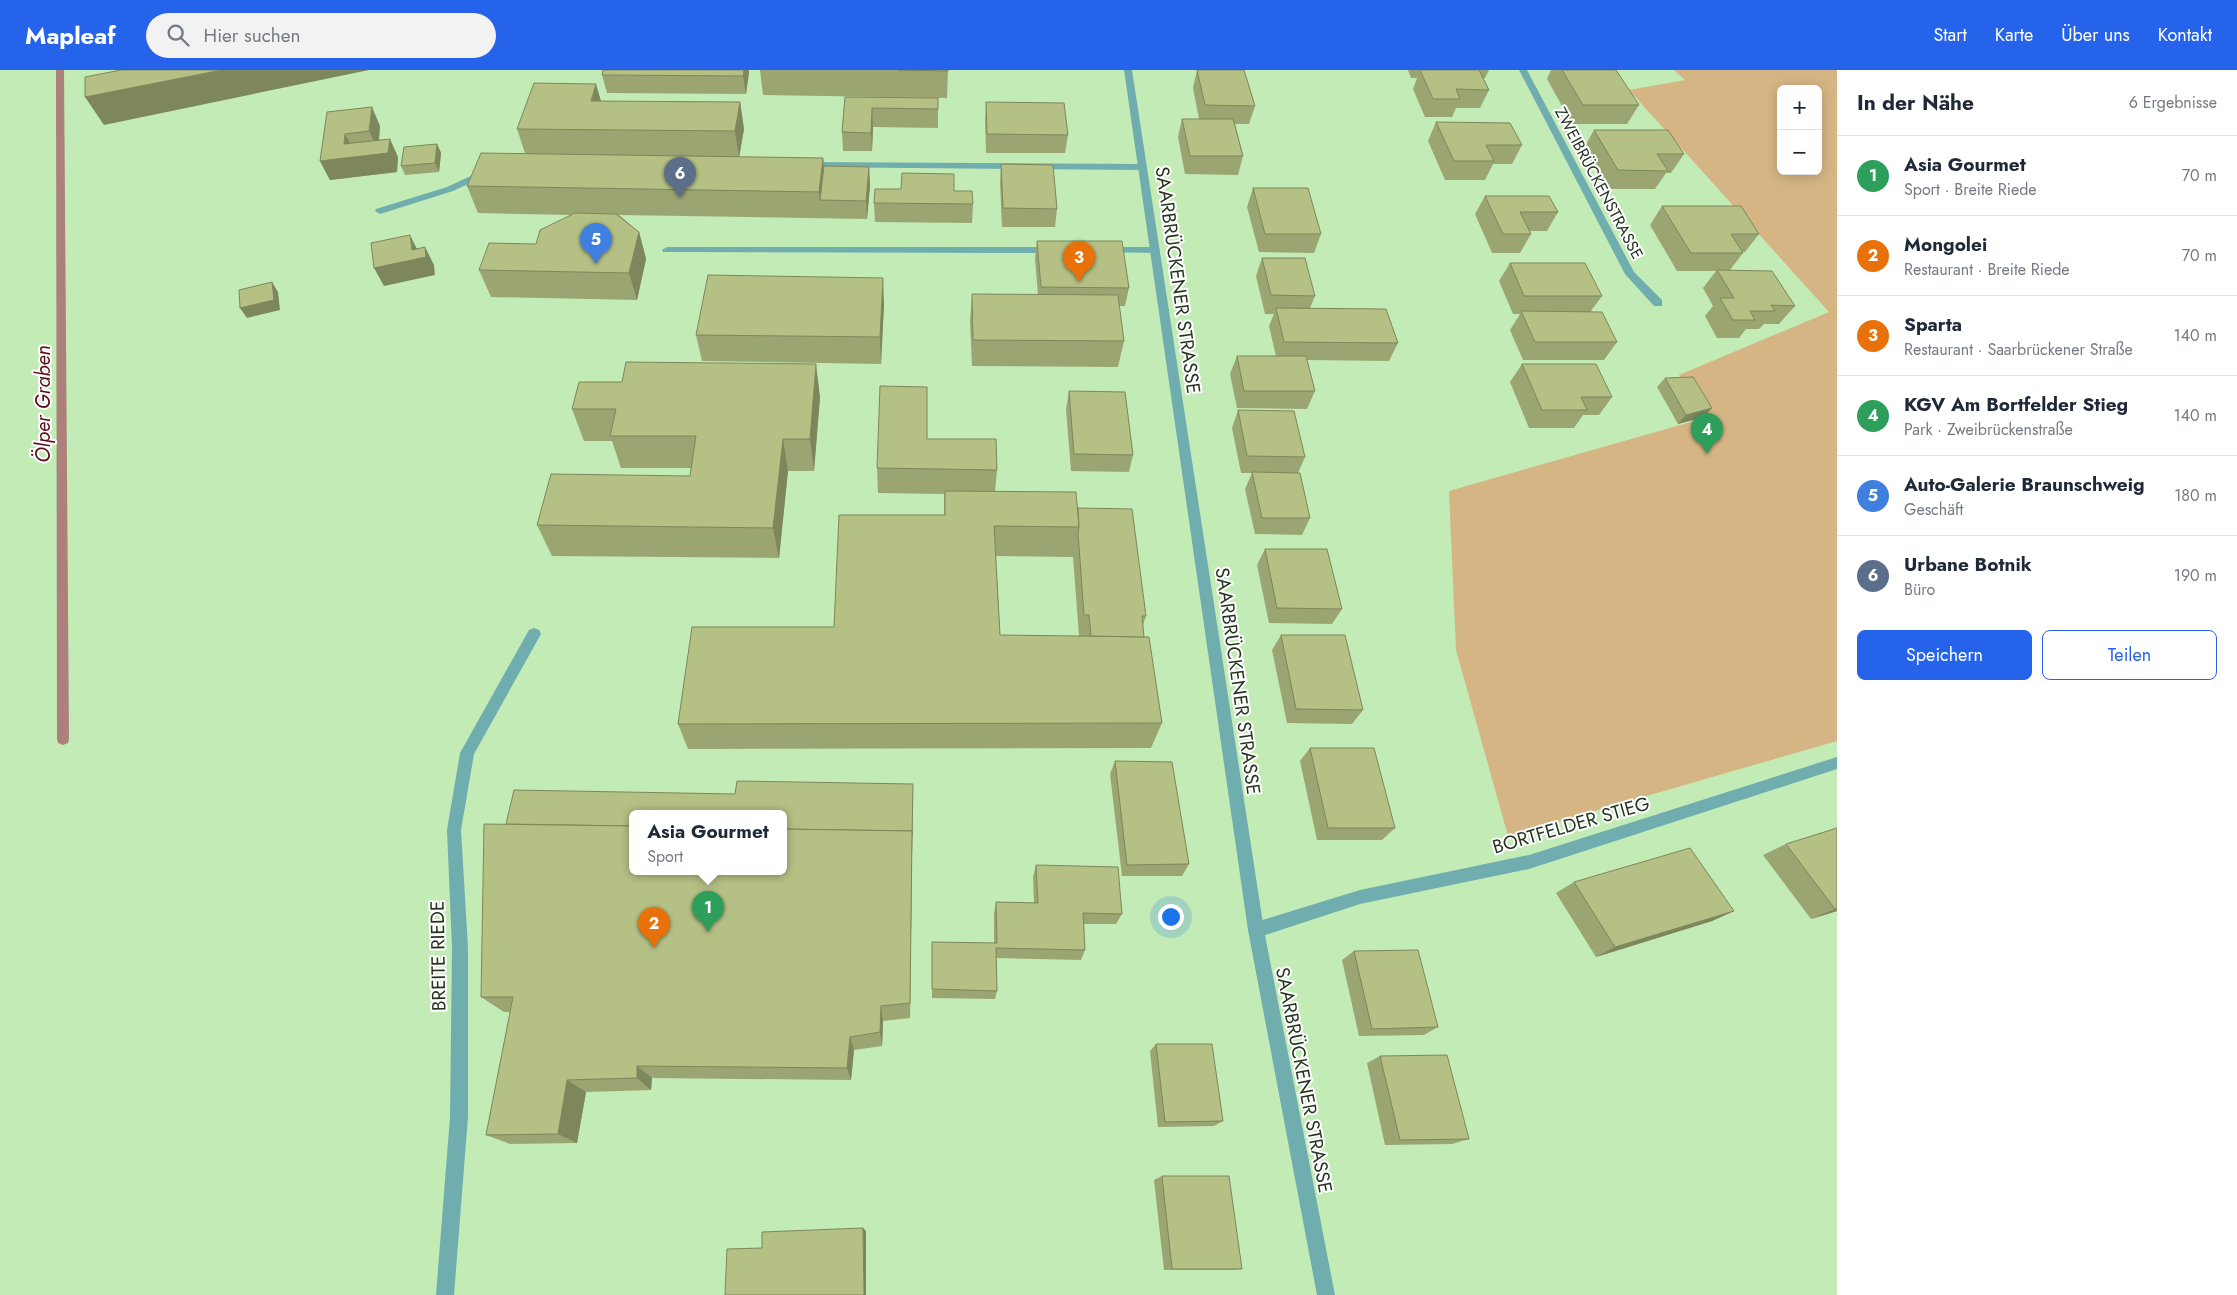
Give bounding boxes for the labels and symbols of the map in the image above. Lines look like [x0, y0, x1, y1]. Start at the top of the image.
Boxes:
street label: ZWEIBRÜCKENSTRASSE [1549, 103, 1649, 263]
pin: 6 [664, 157, 696, 198]
street label: SAARBRÜCKENER STRASSE [1149, 165, 1207, 395]
pin: 5 [580, 223, 612, 264]
pin: 3 [1063, 241, 1095, 282]
water label: Ölper Graben [29, 345, 58, 463]
pin: 4 [1691, 413, 1723, 454]
street label: SAARBRÜCKENER STRASSE [1209, 566, 1267, 796]
street label: BORTFELDER STIEG [1489, 790, 1653, 860]
pin: 1 [692, 891, 724, 932]
street label: BREITE RIEDE [424, 901, 452, 1011]
your location [1158, 904, 1184, 930]
pin: 2 [638, 907, 670, 948]
street label: SAARBRÜCKENER STRASSE [1269, 965, 1339, 1195]

